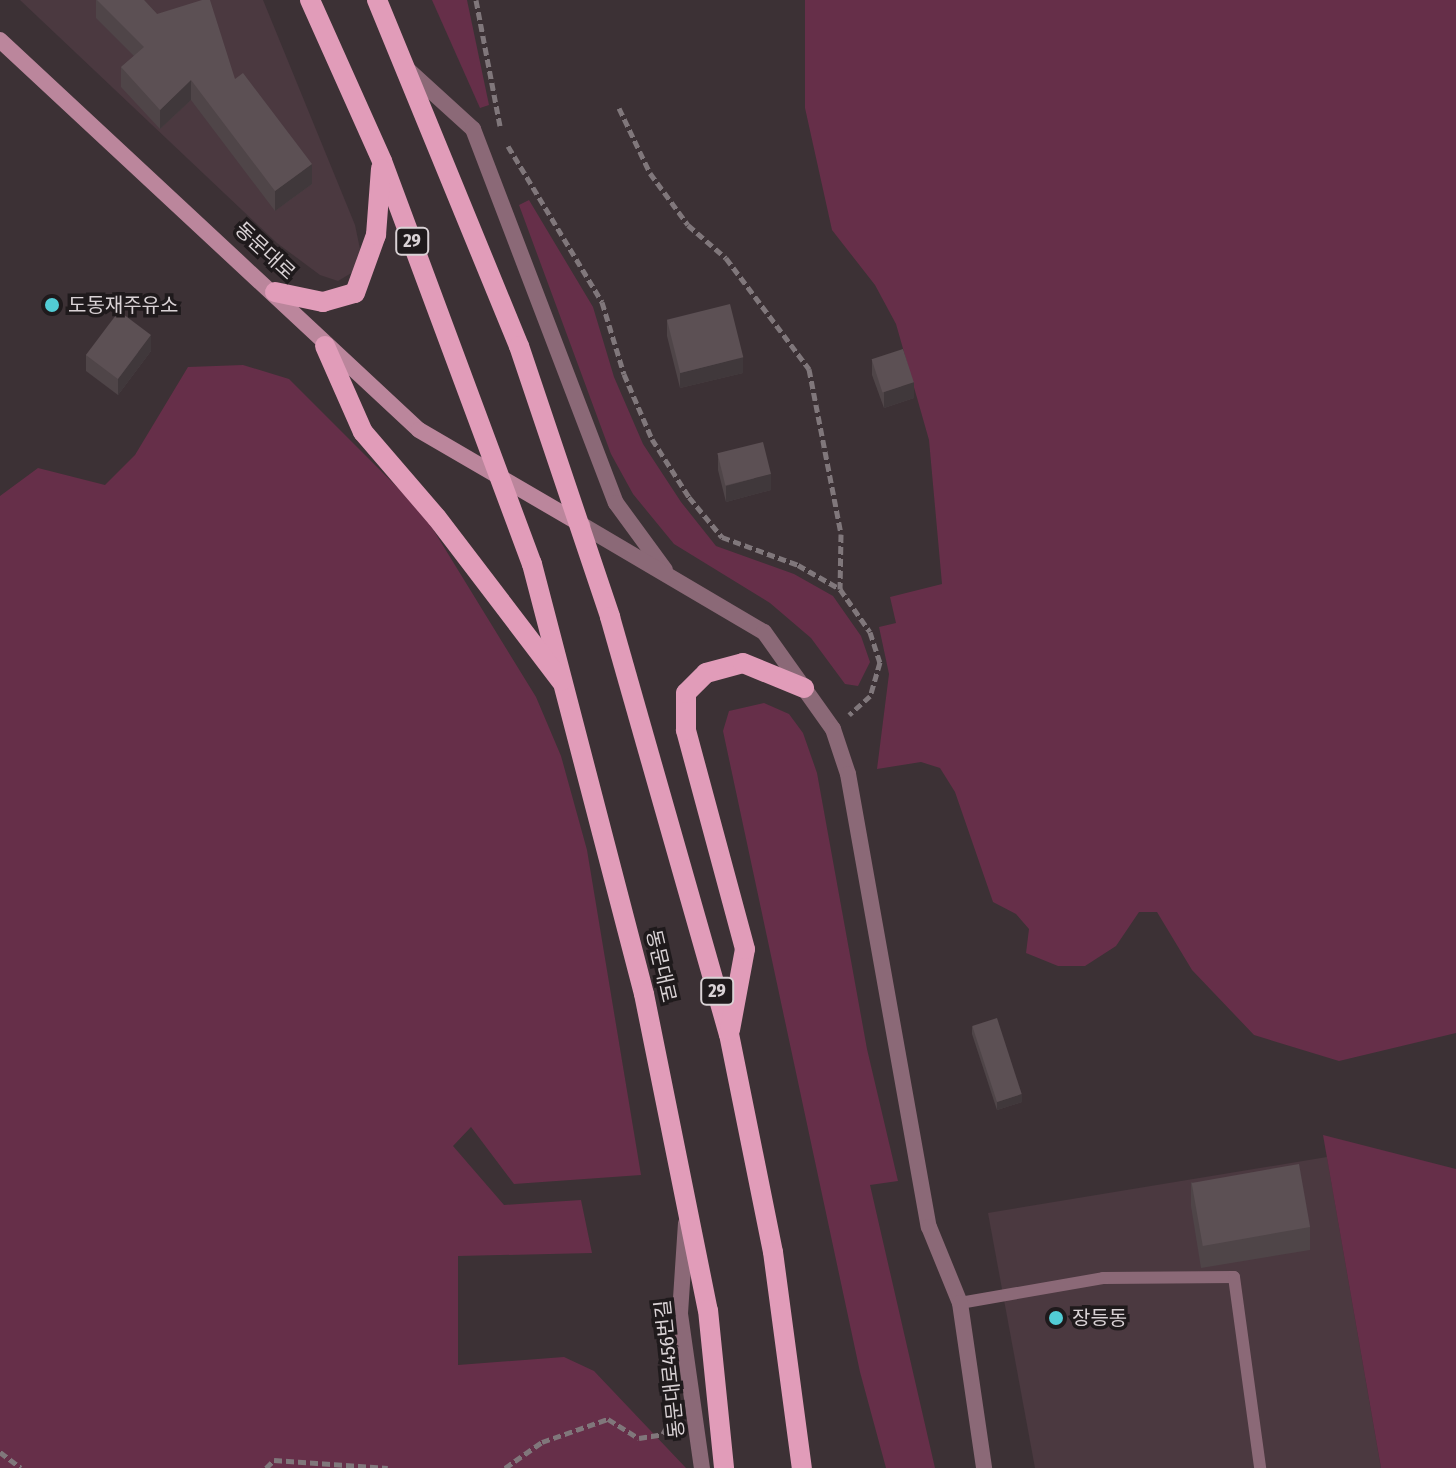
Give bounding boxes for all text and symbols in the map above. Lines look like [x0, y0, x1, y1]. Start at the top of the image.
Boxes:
street label: 동문대로 [230, 217, 300, 285]
road number: 29 [394, 227, 430, 255]
place label: 도동재주유소 [68, 293, 178, 317]
marker: 도동재주유소 [43, 296, 61, 314]
street label: 동문대로 [641, 927, 681, 1005]
road number: 29 [699, 977, 735, 1005]
street label: 동문대로456번길 [651, 1299, 689, 1439]
place label: 장등동 [1072, 1306, 1127, 1330]
marker: 장등동 [1047, 1309, 1065, 1327]

